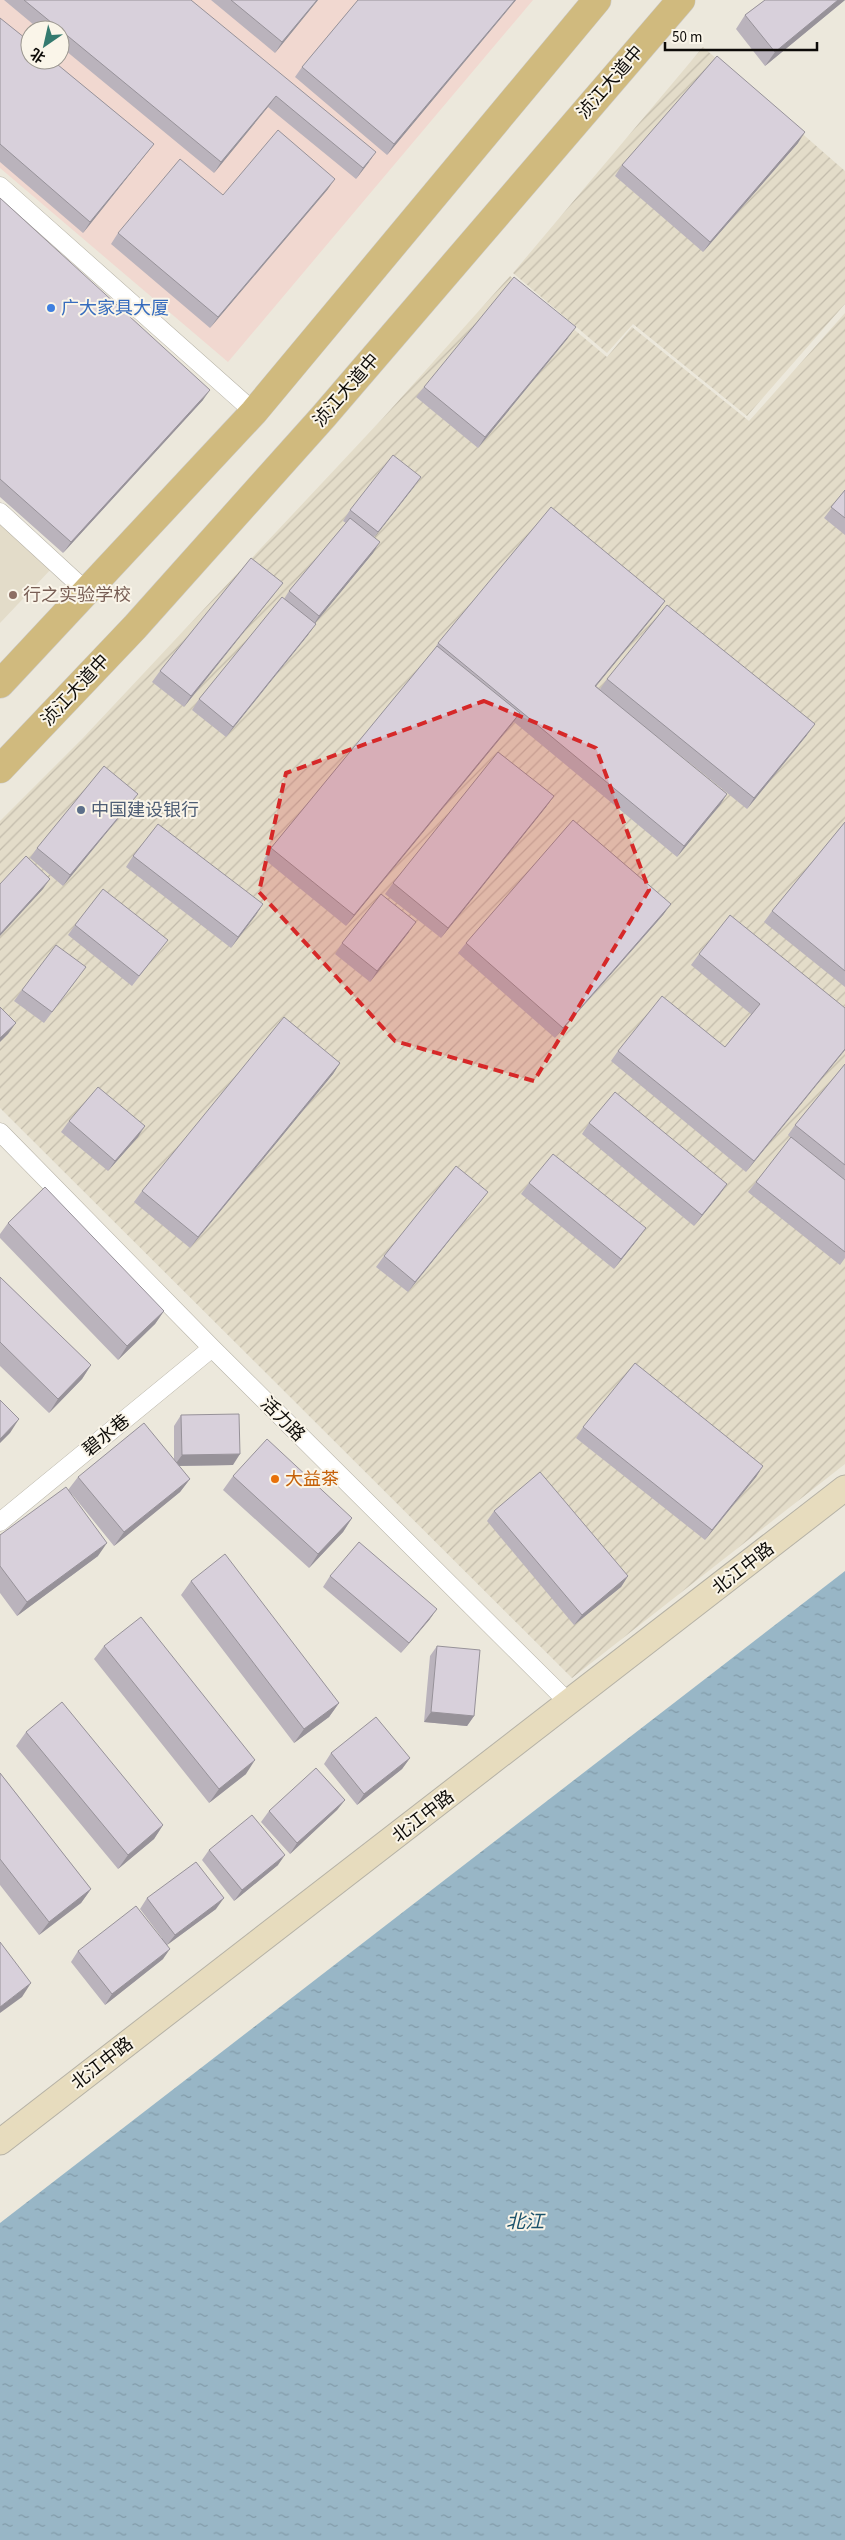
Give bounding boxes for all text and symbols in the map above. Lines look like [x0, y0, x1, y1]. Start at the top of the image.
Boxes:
north arrow [20, 20, 70, 70]
scale bar [665, 20, 818, 52]
text: 50 m [672, 27, 702, 48]
street label: 浈江大道中 [571, 40, 649, 124]
text: 北 [27, 43, 50, 67]
place label: 广大家具大厦 [61, 296, 169, 321]
marker: 广大家具大厦 [45, 302, 57, 314]
street label: 浈江大道中 [307, 348, 385, 432]
place label: 行之实验学校 [23, 583, 131, 608]
marker: 行之实验学校 [7, 589, 19, 601]
street label: 浈江大道中 [36, 649, 115, 732]
place label: 中国建设银行 [91, 798, 199, 823]
marker: 中国建设银行 [75, 804, 87, 816]
street label: 活力路 [255, 1391, 311, 1447]
street label: 碧水巷 [77, 1409, 135, 1462]
place label: 大益茶 [285, 1467, 339, 1492]
marker: 大益茶 [269, 1473, 281, 1485]
street label: 北江中路 [707, 1536, 779, 1600]
street label: 北江中路 [387, 1784, 459, 1848]
street label: 北江中路 [66, 2031, 138, 2095]
water label: 北江 [506, 2209, 546, 2236]

